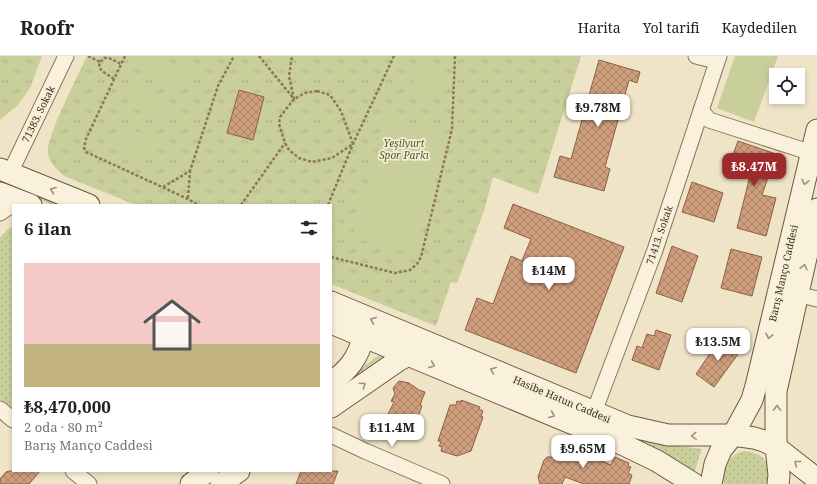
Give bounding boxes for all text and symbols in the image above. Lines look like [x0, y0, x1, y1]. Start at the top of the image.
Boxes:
text: Roofr [20, 15, 75, 41]
text: Harita [578, 18, 621, 37]
text: Yol tarifi [643, 18, 700, 37]
text: Kaydedilen [722, 18, 797, 37]
map controls [769, 68, 805, 104]
button: locate [769, 68, 805, 104]
street label: 71383. Sokak [18, 83, 58, 145]
pin: ₺9.78M [565, 94, 631, 128]
text: ₺9.78M [575, 98, 621, 116]
park label: Yeşilyurt Spor Parkı [379, 136, 429, 162]
pin: ₺8.47M [721, 153, 787, 187]
text: ₺8.47M [731, 157, 777, 175]
one-way arrow [801, 179, 809, 185]
one-way arrow [49, 187, 56, 195]
street label: 71413. Sokak [642, 203, 676, 266]
text: 6 ilan [24, 217, 72, 240]
icon: filters [298, 217, 320, 239]
street label: Barış Manço Caddesi [765, 222, 801, 323]
pin: ₺14M [525, 257, 573, 291]
text: ₺14M [532, 261, 566, 279]
one-way arrow [799, 264, 807, 271]
icon: home [136, 289, 208, 361]
one-way arrow [369, 317, 377, 325]
pin: ₺13.5M [685, 328, 751, 362]
text: ₺13.5M [695, 332, 741, 350]
one-way arrow [765, 332, 773, 339]
one-way arrow [427, 360, 435, 368]
one-way arrow [489, 367, 497, 375]
street label: Hasibe Hatun Caddesi [511, 372, 614, 426]
one-way arrow [359, 383, 366, 390]
text: ₺8,470,000 [24, 395, 111, 418]
one-way arrow [773, 405, 781, 411]
one-way arrow [547, 410, 555, 418]
pin: ₺11.4M [359, 414, 425, 448]
text: 2 oda · 80 m² [24, 418, 103, 436]
text: ₺11.4M [369, 418, 415, 436]
one-way arrow [691, 431, 697, 440]
pin: ₺9.65M [550, 435, 616, 469]
text: Barış Manço Caddesi [24, 436, 153, 454]
text: ₺9.65M [560, 439, 606, 457]
one-way arrow [794, 460, 801, 467]

